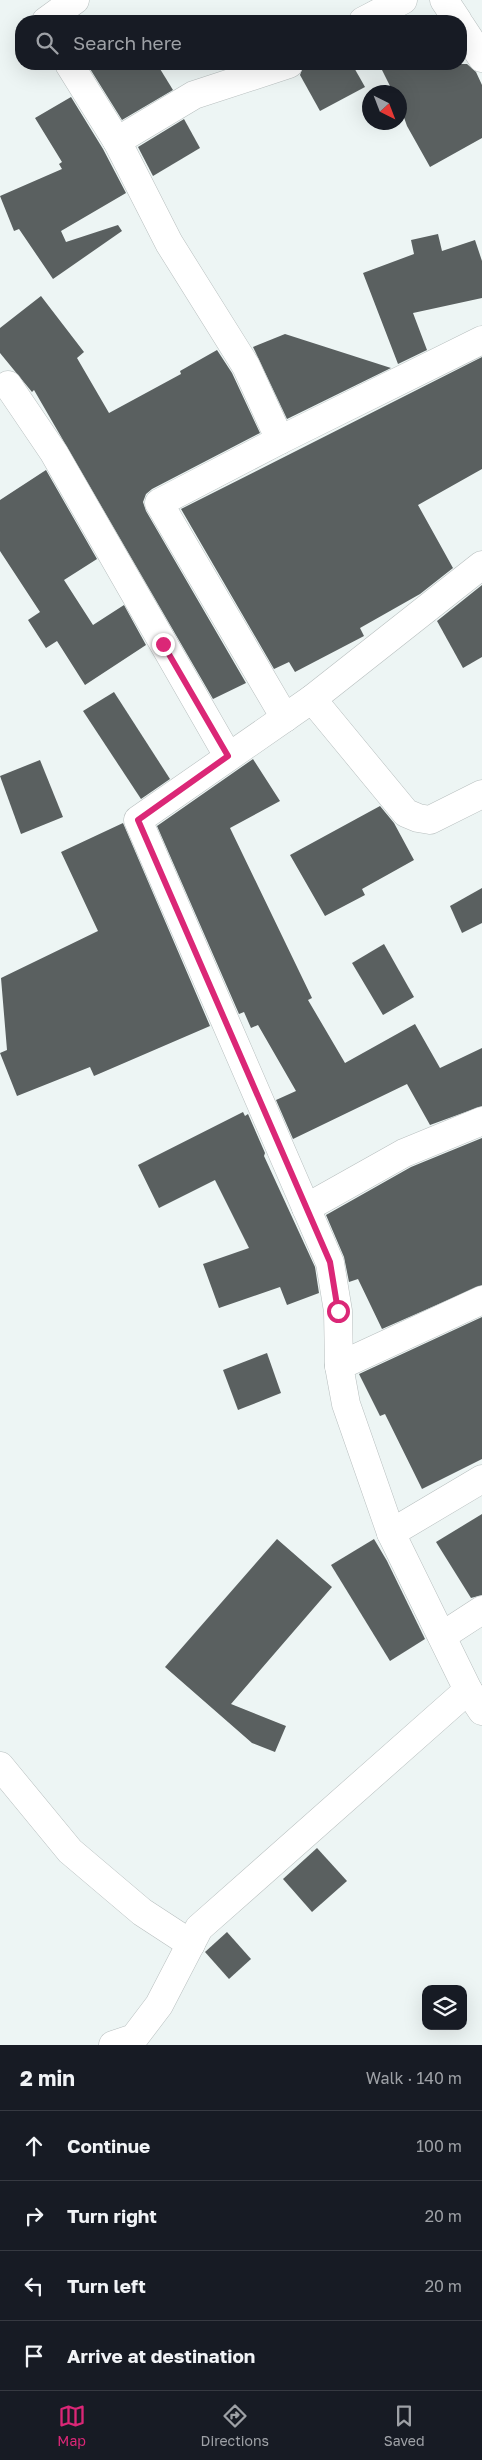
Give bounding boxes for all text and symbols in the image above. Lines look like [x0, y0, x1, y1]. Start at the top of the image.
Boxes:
search box [15, 15, 467, 70]
icon: search [33, 29, 61, 57]
text: Search here [73, 31, 182, 54]
north arrow [362, 85, 407, 130]
route end [152, 633, 175, 656]
route start [327, 1300, 350, 1323]
map controls [422, 1985, 467, 2030]
button: layers [422, 1985, 467, 2030]
text: 2 min [20, 2065, 75, 2091]
text: Walk · 140 m [366, 2068, 462, 2088]
icon: ahead [20, 2132, 48, 2160]
text: Continue [67, 2134, 150, 2157]
text: 100 m [416, 2136, 462, 2156]
icon: right [20, 2202, 48, 2230]
text: Turn right [67, 2204, 157, 2227]
text: 20 m [425, 2206, 462, 2226]
icon: left [20, 2272, 48, 2300]
text: Turn left [67, 2274, 146, 2297]
text: 20 m [425, 2276, 462, 2296]
icon: arrive [20, 2342, 48, 2370]
text: Arrive at destination [67, 2344, 255, 2367]
tab: Map [57, 2402, 86, 2449]
tab: Directions [201, 2402, 269, 2449]
tab: Saved [384, 2402, 425, 2449]

